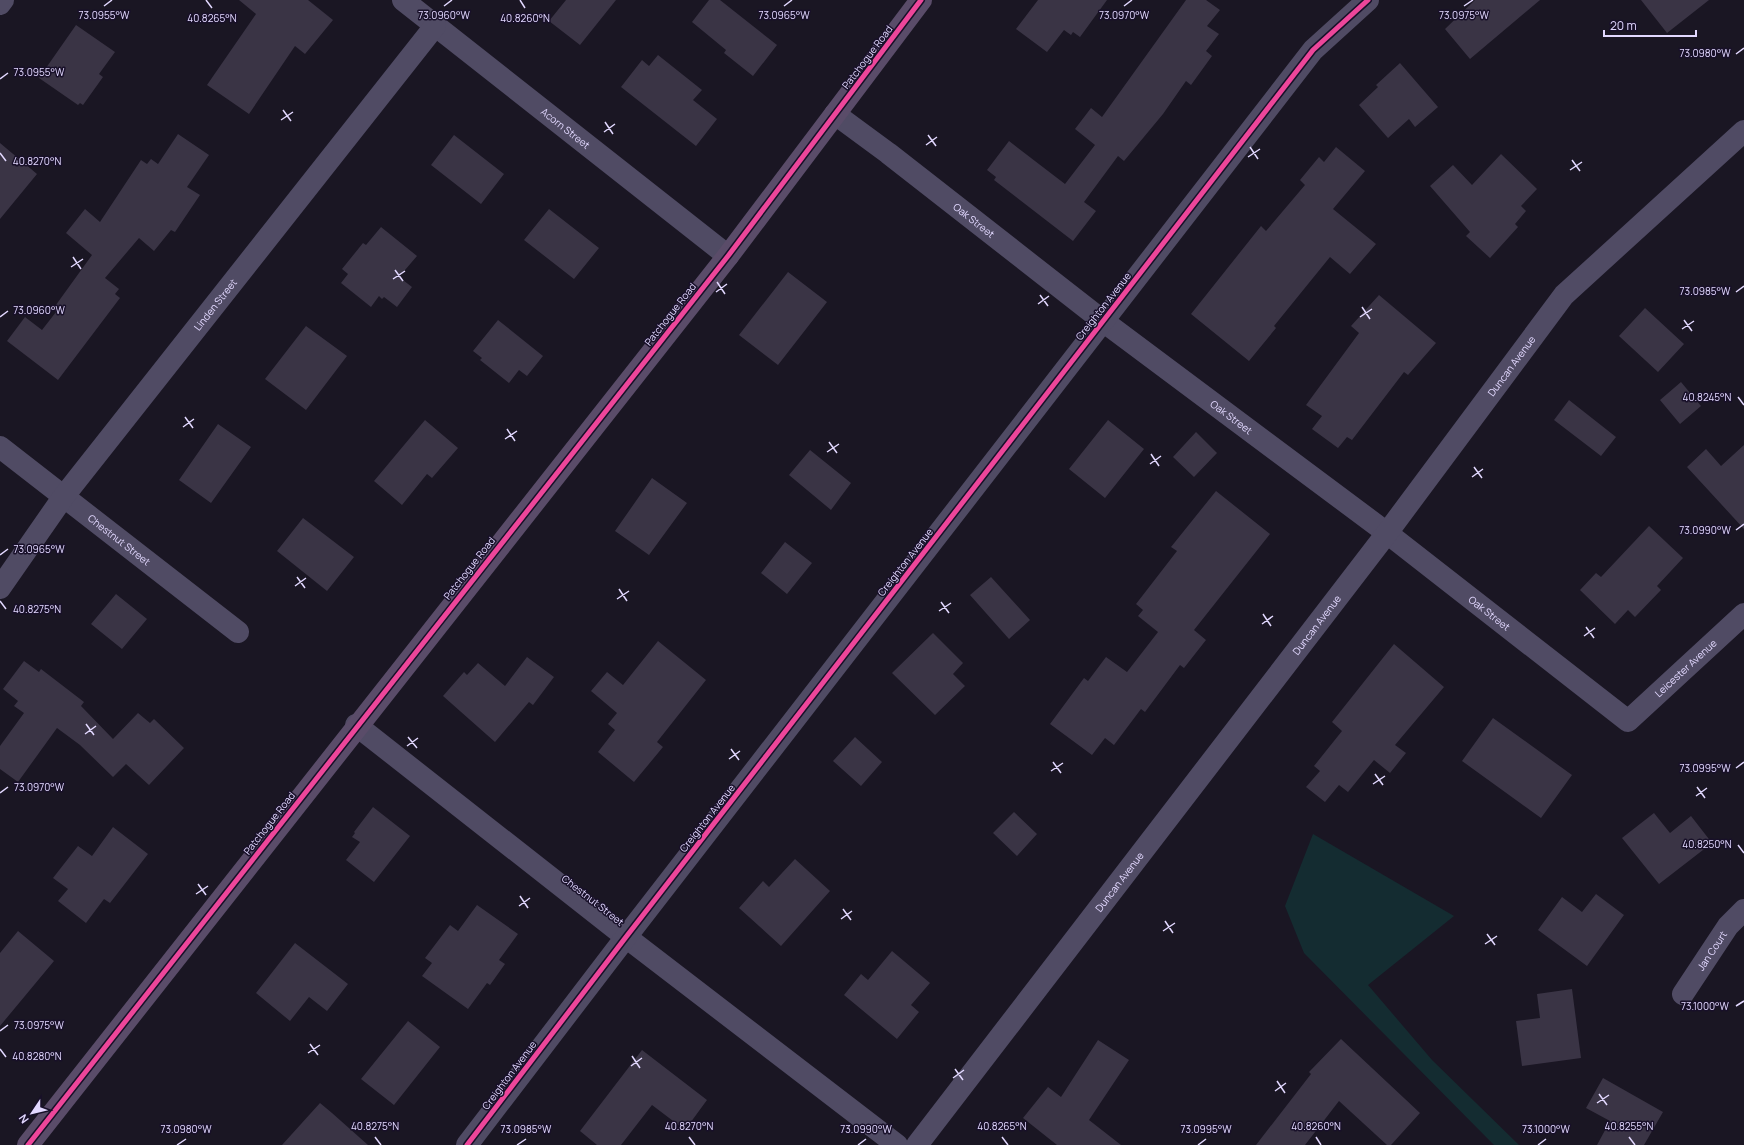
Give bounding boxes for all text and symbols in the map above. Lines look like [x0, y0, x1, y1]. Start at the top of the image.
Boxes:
text: 73.0955°W [79, 8, 130, 22]
text: 73.0960°W [418, 8, 470, 22]
text: 73.0965°W [758, 8, 810, 22]
text: 73.0970°W [1099, 8, 1150, 22]
text: 73.0975°W [1439, 8, 1490, 22]
text: 40.8265°N [187, 11, 237, 25]
text: 40.8260°N [500, 11, 550, 25]
scale bar [1604, 12, 1696, 38]
text: 20 m [1610, 17, 1637, 34]
street label: Patchogue Road [839, 22, 895, 92]
text: 73.0980°W [1679, 46, 1731, 60]
text: 73.0955°W [14, 65, 65, 79]
street label: Acorn Street [538, 104, 593, 152]
text: 40.8270°N [13, 154, 61, 168]
street label: Oak Street [950, 200, 998, 241]
street label: Creighton Avenue [1072, 269, 1134, 343]
street label: Linden Street [190, 276, 240, 333]
street label: Patchogue Road [641, 280, 699, 348]
text: 73.0985°W [1680, 284, 1731, 298]
text: 73.0960°W [13, 303, 65, 317]
street label: Duncan Avenue [1484, 333, 1539, 399]
text: 40.8245°N [1683, 390, 1732, 404]
street label: Oak Street [1208, 397, 1255, 437]
street label: Chestnut Street [85, 511, 153, 568]
text: 73.0990°W [1679, 523, 1731, 537]
street label: Creighton Avenue [874, 525, 936, 599]
street label: Patchogue Road [440, 534, 498, 602]
text: 73.0965°W [13, 542, 65, 556]
street label: Duncan Avenue [1289, 592, 1344, 658]
street label: Oak Street [1466, 592, 1513, 634]
text: 40.8275°N [13, 602, 61, 616]
street label: Leicester Avenue [1652, 636, 1720, 700]
text: 73.0995°W [1679, 761, 1731, 775]
text: 73.0970°W [14, 780, 65, 794]
street label: Creighton Avenue [676, 781, 738, 855]
street label: Patchogue Road [240, 789, 298, 857]
text: 40.8250°N [1682, 837, 1732, 851]
street label: Duncan Avenue [1092, 849, 1147, 914]
street label: Chestnut Street [559, 871, 627, 929]
street label: Jan Court [1693, 928, 1730, 973]
text: 73.1000°W [1681, 999, 1730, 1013]
text: 73.0975°W [14, 1018, 65, 1032]
street label: Creighton Avenue [479, 1038, 540, 1112]
text: 40.8280°N [12, 1049, 62, 1063]
north arrow [12, 1093, 52, 1133]
text: N [15, 1111, 32, 1127]
text: 40.8275°N [351, 1119, 399, 1133]
text: 40.8270°N [665, 1119, 713, 1133]
text: 40.8265°N [977, 1119, 1027, 1133]
text: 40.8260°N [1291, 1119, 1341, 1133]
text: 40.8255°N [1605, 1119, 1654, 1133]
text: 73.0980°W [160, 1122, 212, 1136]
text: 73.0985°W [501, 1122, 552, 1136]
text: 73.0990°W [840, 1122, 892, 1136]
text: 73.0995°W [1180, 1122, 1232, 1136]
text: 73.1000°W [1522, 1122, 1571, 1136]

